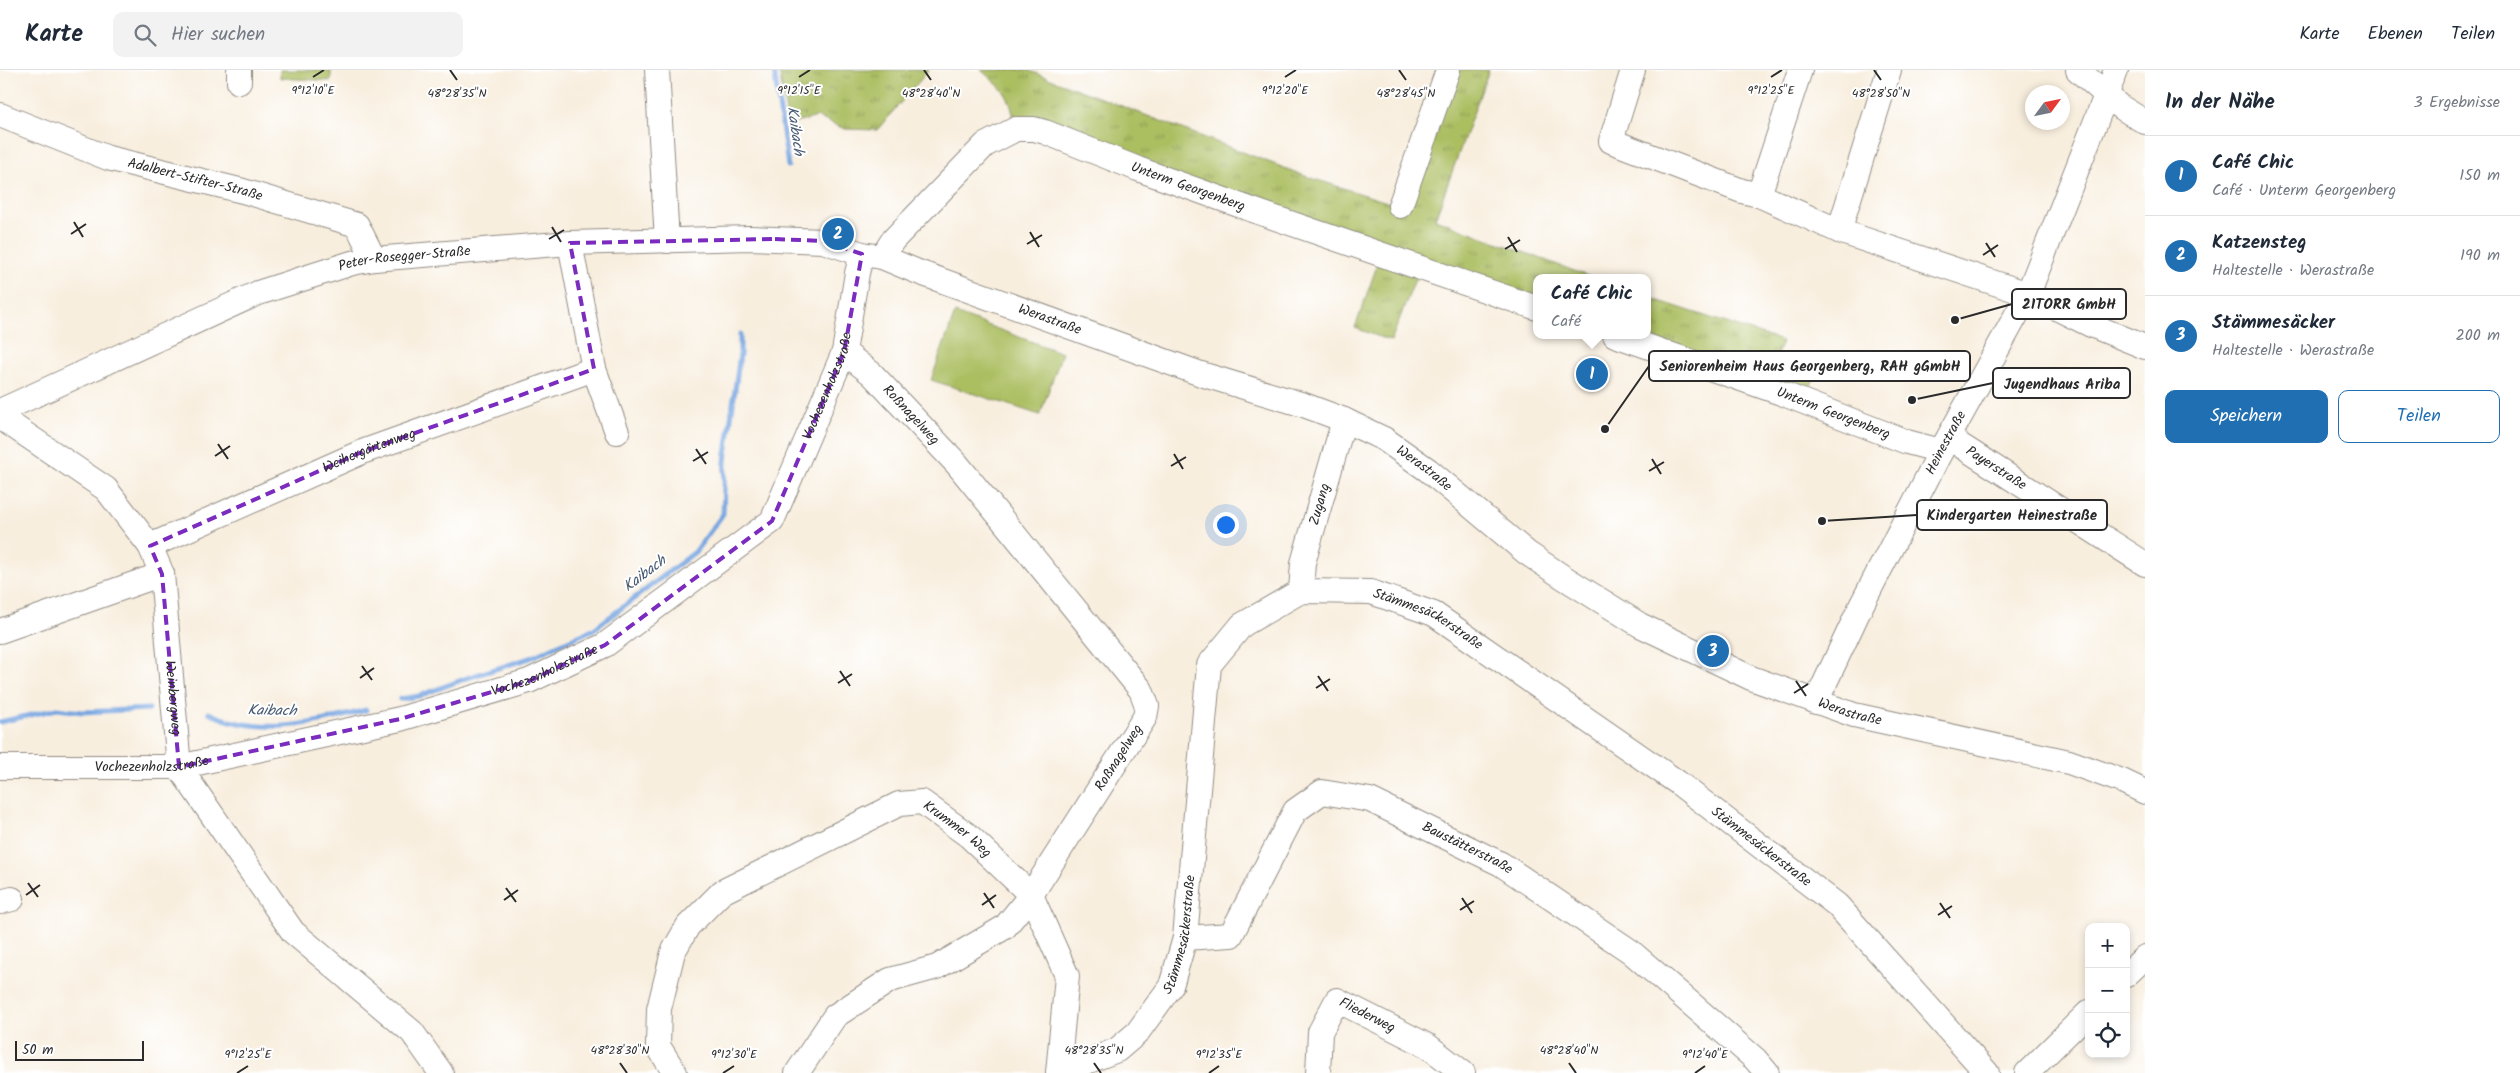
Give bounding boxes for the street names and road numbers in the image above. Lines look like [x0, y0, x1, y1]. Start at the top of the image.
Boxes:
street label: Adalbert-Stifter-Straße [125, 152, 266, 207]
street label: Unterm Georgenberg [1127, 156, 1248, 218]
street label: Peter-Rosegger-Straße [336, 240, 472, 278]
street label: Werastraße [1015, 298, 1085, 341]
street label: Vochezenholzstraße [797, 330, 858, 443]
street label: Roßnagelweg [877, 380, 945, 450]
street label: Unterm Georgenberg [1773, 381, 1893, 445]
street label: Heinestraße [1920, 406, 1973, 479]
street label: Weihergärtenweg [319, 423, 419, 479]
street label: Werastraße [1392, 440, 1458, 497]
street label: Payerstraße [1961, 440, 2032, 497]
street label: Zugang [1303, 481, 1336, 528]
street label: Stämmesäckerstraße [1370, 582, 1488, 656]
street label: Vochezenholzstraße [489, 638, 603, 703]
street label: Weinbergweg [159, 659, 187, 736]
street label: Werastraße [1815, 692, 1884, 732]
street label: Roßnagelweg [1089, 720, 1148, 796]
street label: Vochezenholzstraße [95, 750, 212, 778]
street label: Krummer Weg [918, 795, 997, 863]
street label: Stämmesäckerstraße [1706, 801, 1817, 893]
street label: Baustätterstraße [1418, 816, 1518, 880]
street label: Stämmesäckerstraße [1157, 873, 1202, 999]
street label: Fliederweg [1335, 992, 1399, 1039]

